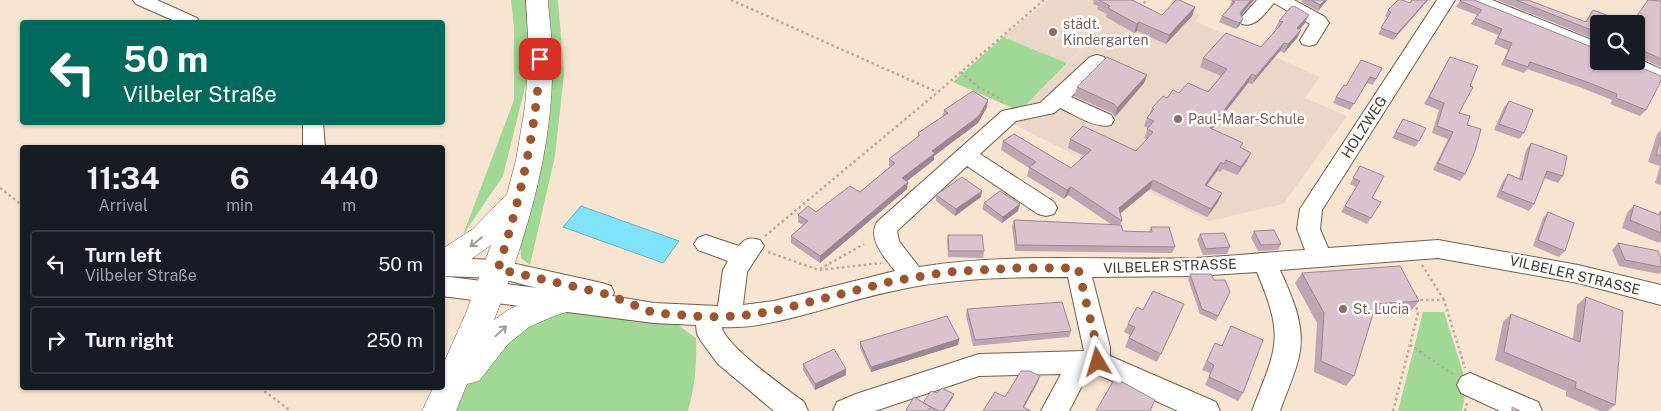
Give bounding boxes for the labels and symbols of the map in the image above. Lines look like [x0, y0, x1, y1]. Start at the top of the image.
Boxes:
place label: städt. Kindergarten [1063, 16, 1149, 48]
marker: städt. Kindergarten [1047, 26, 1059, 38]
pin [519, 38, 561, 80]
street label: HOLZWEG [1338, 93, 1390, 161]
place label: Paul-Maar-Schule [1188, 111, 1305, 127]
marker: Paul-Maar-Schule [1172, 113, 1184, 125]
one-way arrow [470, 236, 483, 247]
street label: VILBELER STRASSE [1508, 252, 1642, 298]
street label: VILBELER STRASSE [1103, 256, 1237, 276]
place label: St. Lucia [1353, 301, 1409, 317]
marker: St. Lucia [1337, 303, 1349, 315]
one-way arrow [495, 325, 508, 337]
position arrow [1071, 335, 1123, 387]

